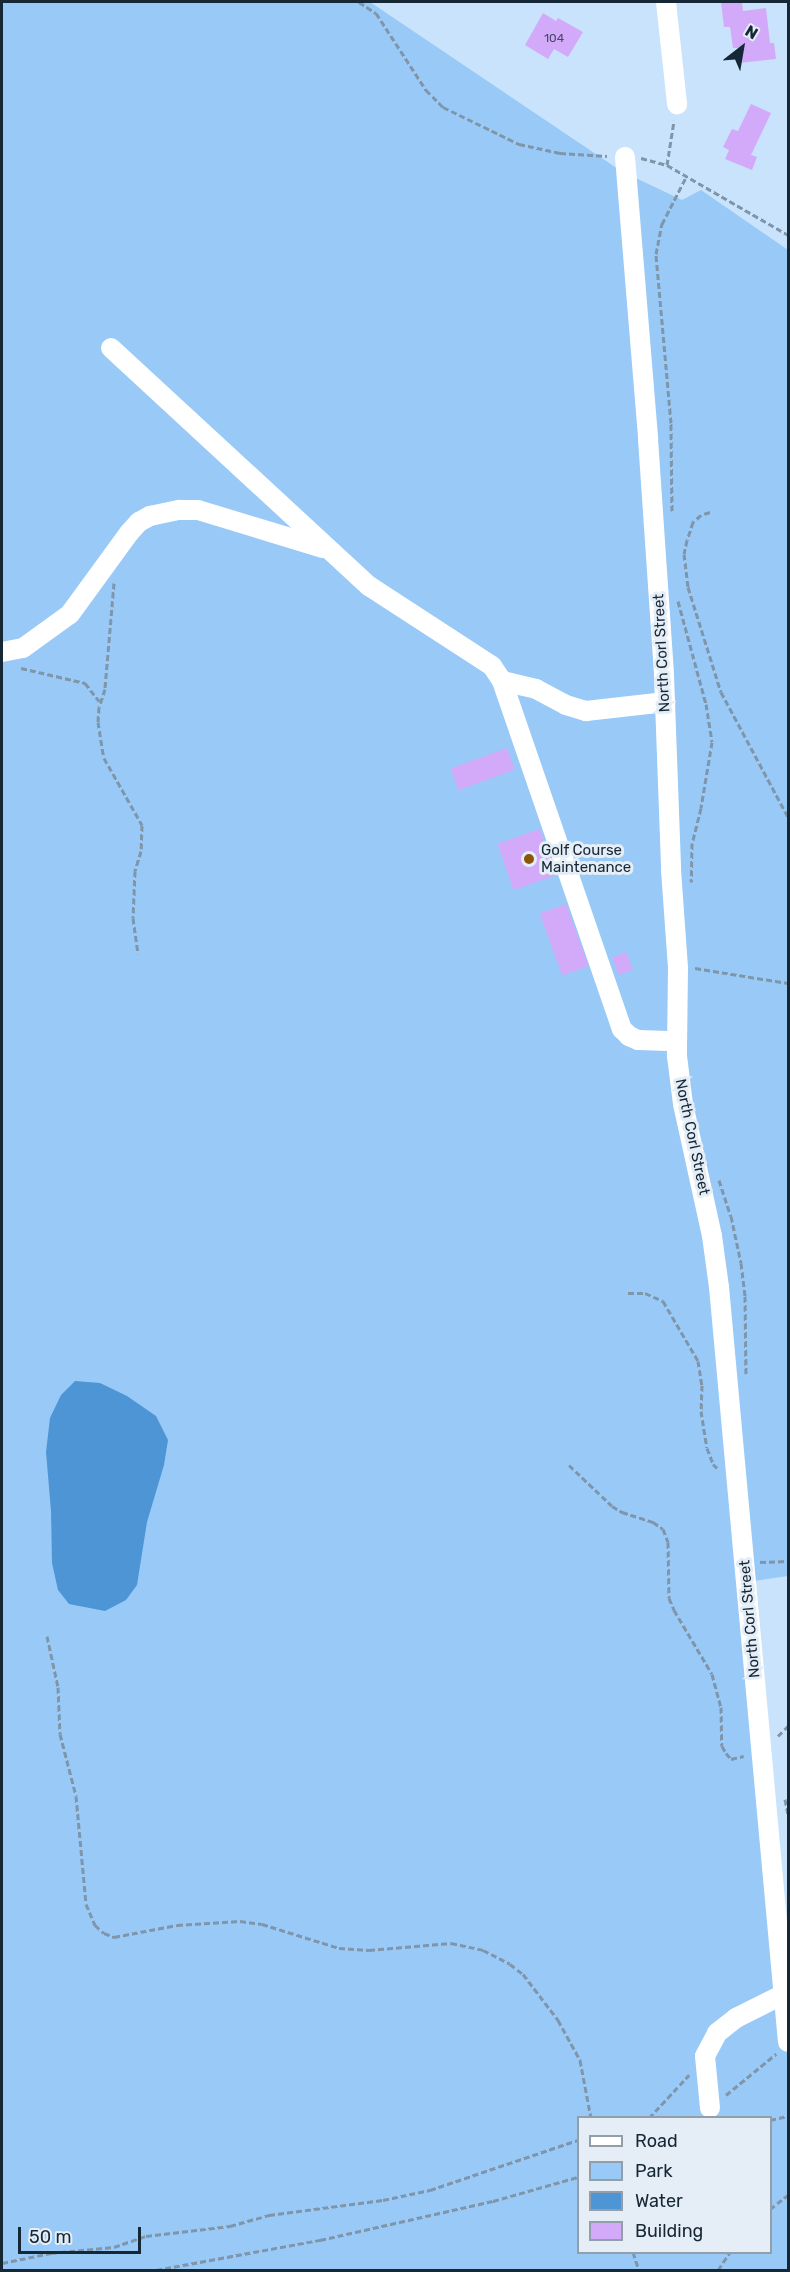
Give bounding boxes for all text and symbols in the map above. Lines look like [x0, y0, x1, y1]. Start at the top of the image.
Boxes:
north arrow [712, 18, 772, 78]
text: N [742, 21, 761, 43]
house number: 104 [544, 32, 564, 46]
street label: North Corl Street [650, 593, 674, 713]
place label: Golf Course Maintenance [541, 841, 631, 876]
marker: Golf Course Maintenance [522, 852, 536, 866]
street label: North Corl Street [671, 1077, 713, 1197]
street label: North Corl Street [736, 1559, 764, 1679]
legend [577, 2116, 772, 2254]
text: Road [635, 2130, 678, 2152]
text: Park [635, 2160, 672, 2182]
text: Water [635, 2190, 683, 2212]
scale bar [21, 2215, 144, 2253]
text: Building [635, 2220, 703, 2242]
text: 50 m [29, 2226, 72, 2248]

